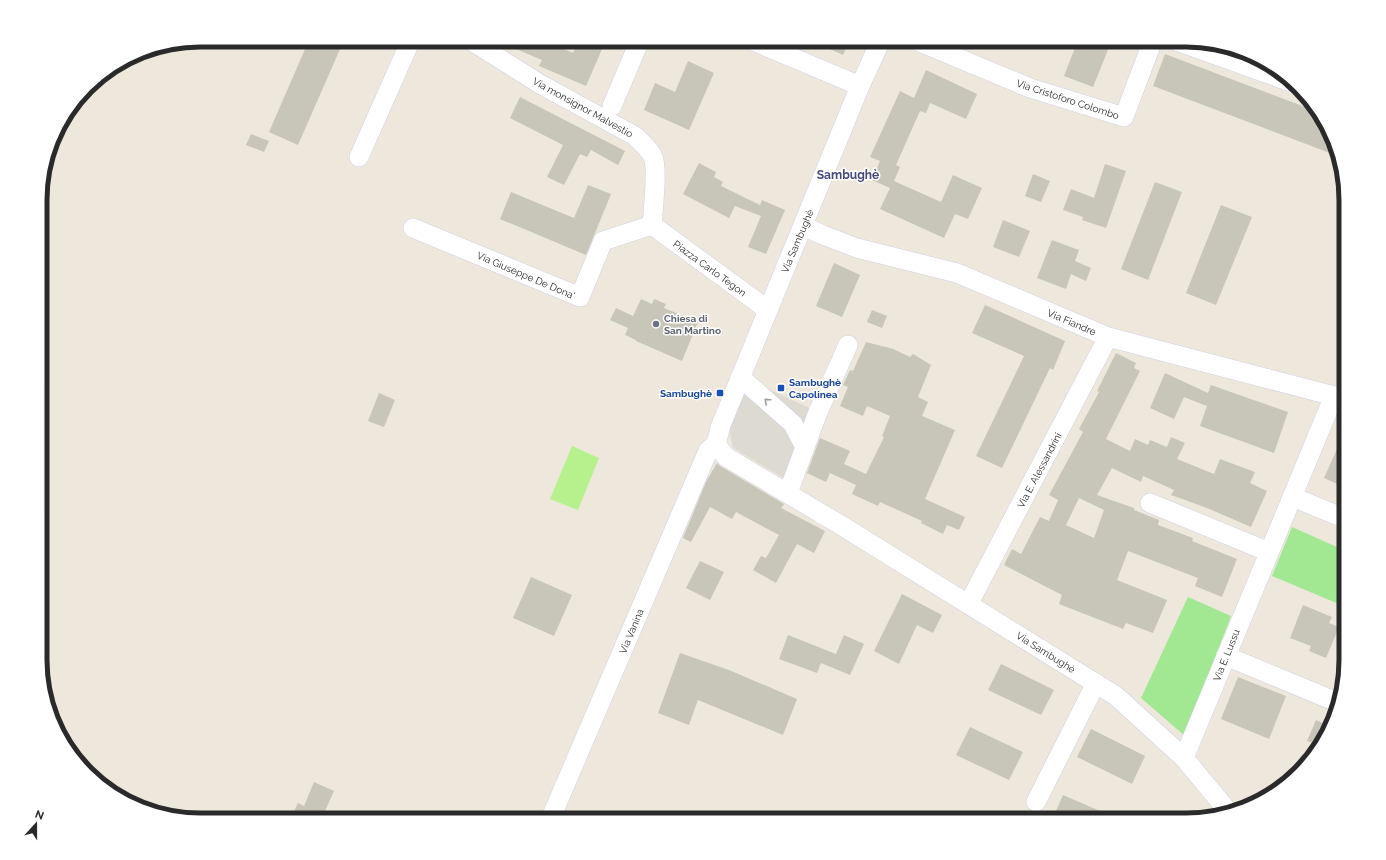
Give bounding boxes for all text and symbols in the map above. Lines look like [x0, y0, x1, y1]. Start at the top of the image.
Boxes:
street label: Via monsignor Malvestio [531, 75, 635, 140]
street label: Via Cristoforo Colombo [1015, 78, 1121, 121]
district label: Sambughè [817, 168, 879, 182]
street label: Via Sambughè [779, 208, 816, 274]
street label: Piazza Carlo Tegon [671, 238, 748, 299]
street label: Via Giuseppe De Dona' [475, 250, 577, 301]
street label: Via Fiandre [1046, 307, 1098, 338]
place label: Chiesa di San Martino [664, 313, 721, 336]
marker: Chiesa di San Martino [651, 319, 661, 329]
place label: Sambughè Capolinea [789, 377, 841, 400]
marker: Sambughè Capolinea [776, 383, 786, 393]
place label: Sambughè [660, 388, 712, 399]
marker: Sambughè [715, 388, 725, 398]
one-way arrow [764, 398, 771, 405]
street label: Via E. Alessandrini [1015, 431, 1064, 510]
street label: Via Vanina [617, 607, 646, 655]
street label: Via E. Lussu [1211, 628, 1242, 683]
street label: Via Sambughè [1014, 630, 1077, 675]
north arrow [16, 804, 56, 844]
text: N [33, 808, 46, 823]

